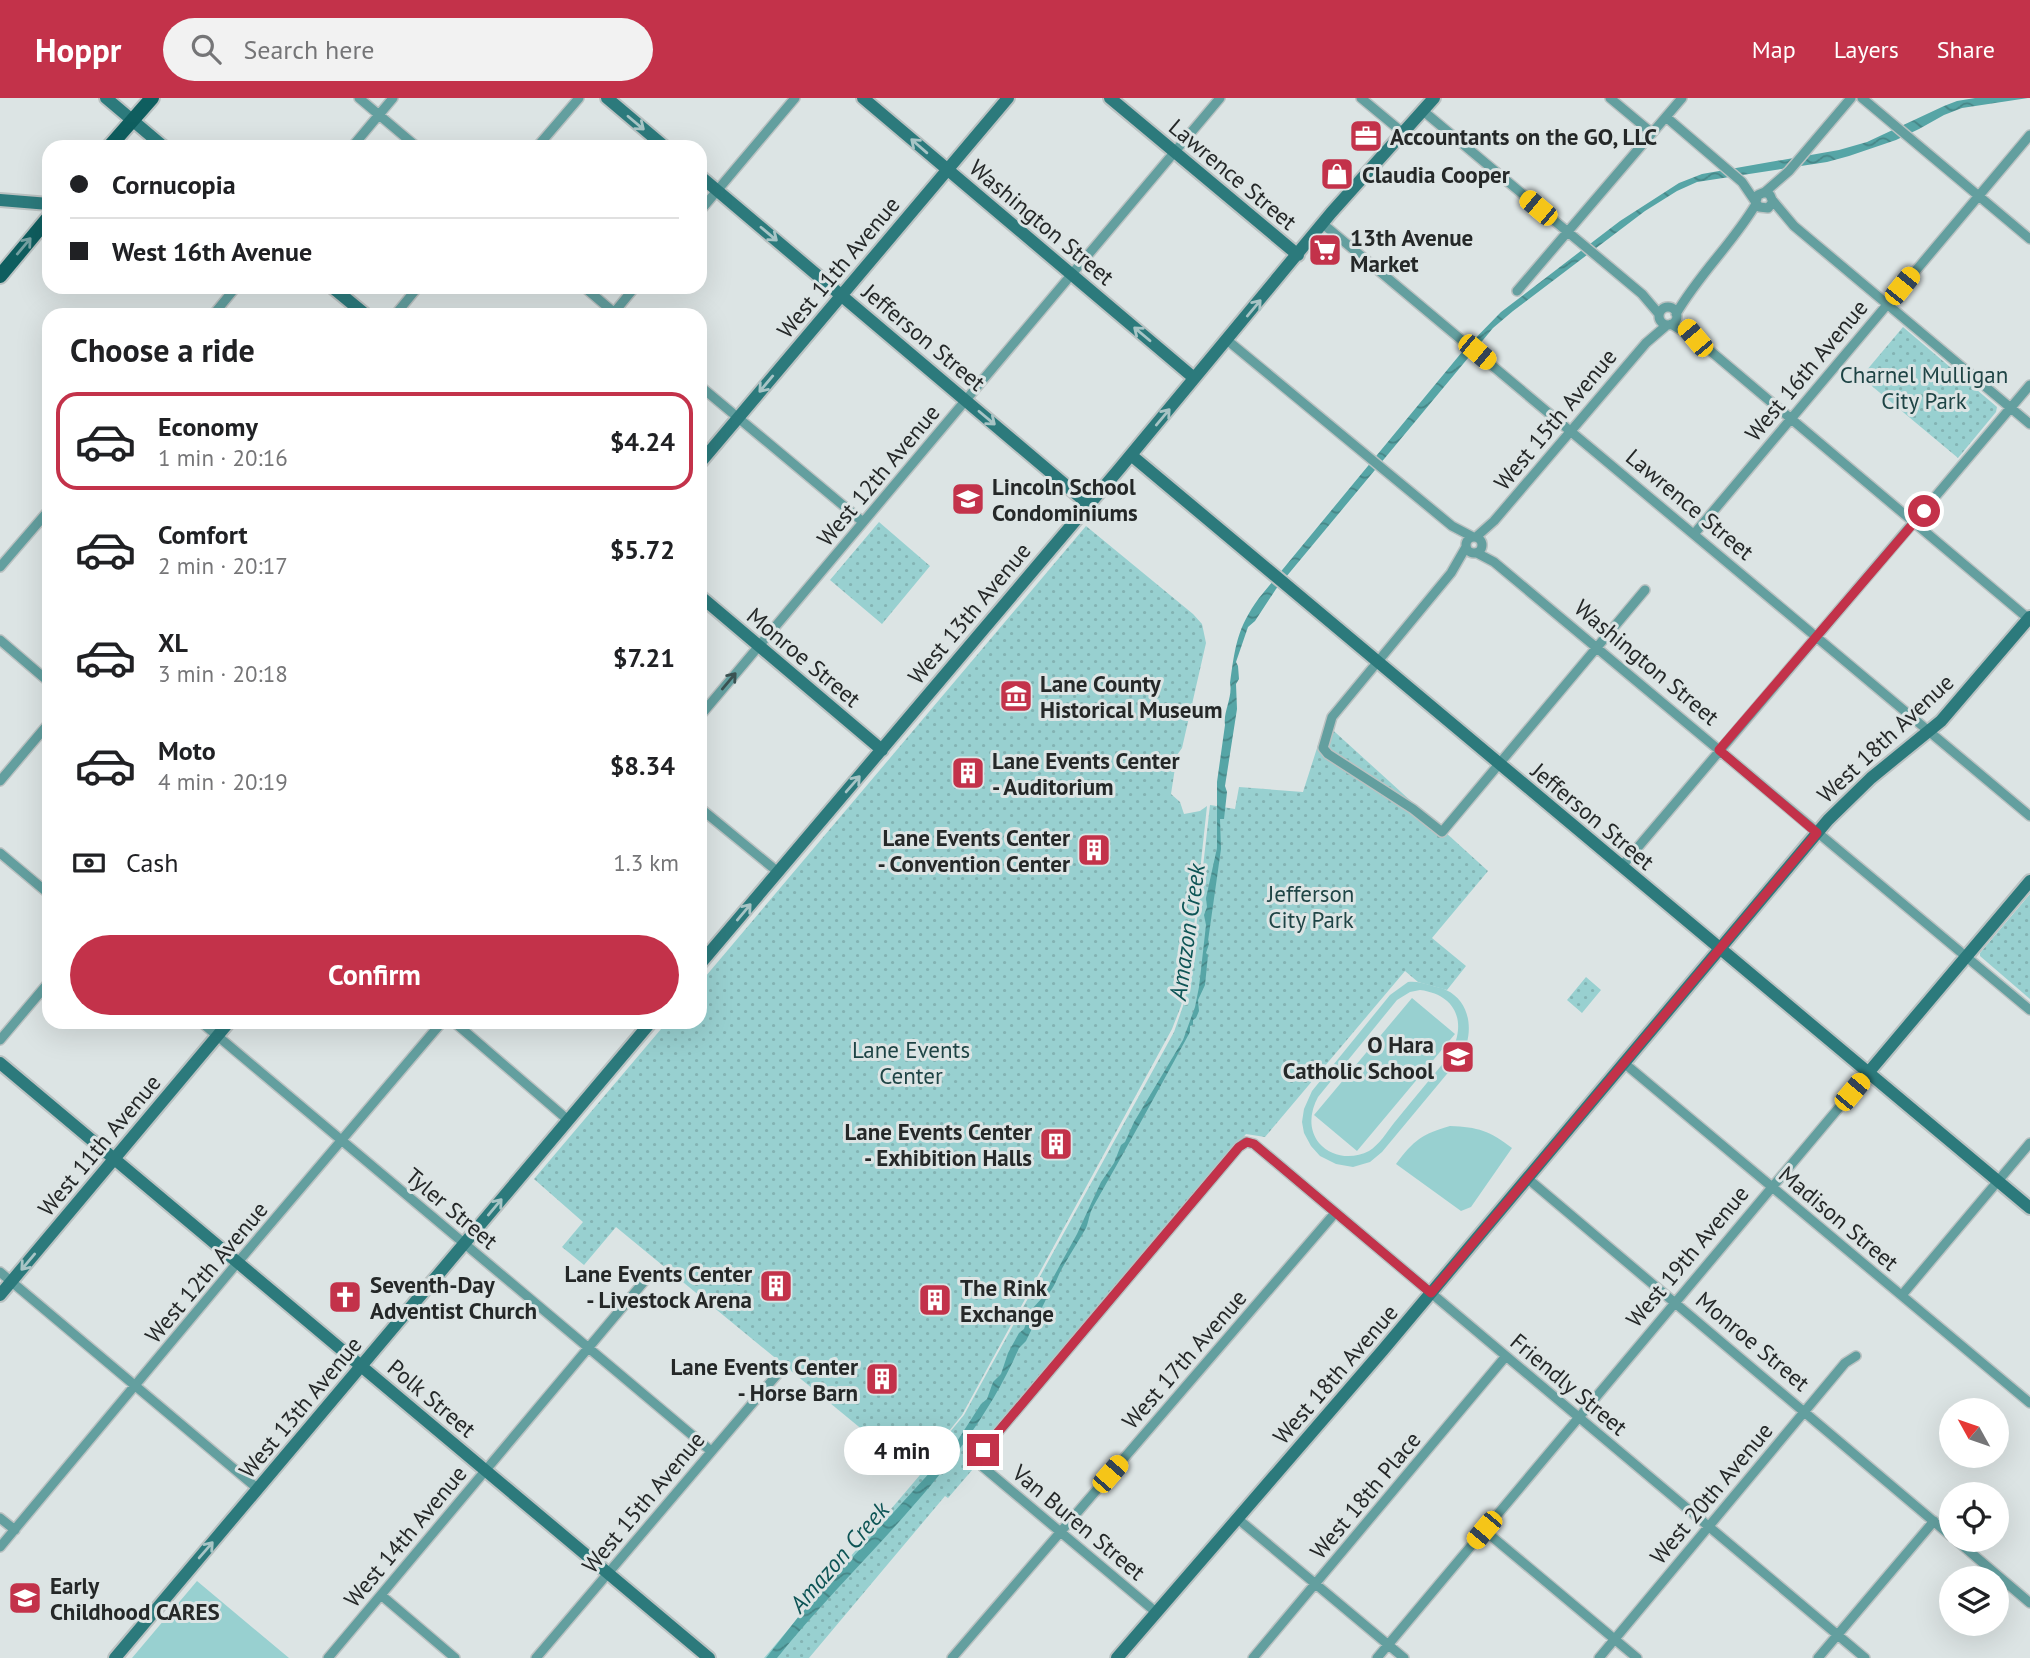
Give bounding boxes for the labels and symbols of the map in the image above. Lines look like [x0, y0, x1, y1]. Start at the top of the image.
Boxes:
street label: Lawrence Street [1163, 112, 1303, 236]
one-way arrow [627, 114, 645, 130]
office icon: Accountants on the GO, LLC [1347, 117, 1385, 155]
place label: Accountants on the GO, LLC [1390, 122, 1657, 151]
one-way arrow [910, 138, 928, 154]
street label: Washington Street [964, 153, 1120, 291]
shop icon: Claudia Cooper [1318, 155, 1356, 193]
place label: Claudia Cooper [1362, 160, 1511, 189]
car [1516, 186, 1561, 230]
street label: West 11th Avenue [770, 190, 906, 344]
place label: 13th Avenue Market [1350, 223, 1473, 278]
one-way arrow [760, 227, 778, 242]
supermarket icon: 13th Avenue Market [1306, 231, 1344, 269]
one-way arrow [17, 238, 32, 256]
car [1881, 263, 1924, 309]
street label: Jefferson Street [856, 276, 992, 397]
street label: West 16th Avenue [1738, 293, 1874, 447]
one-way arrow [1246, 299, 1262, 317]
car [1674, 315, 1717, 361]
one-way arrow [1134, 326, 1152, 342]
car [1455, 330, 1500, 374]
street label: West 15th Avenue [1487, 342, 1623, 496]
park label: Charnel Mulligan City Park [1840, 360, 2008, 415]
one-way arrow [759, 375, 774, 393]
street label: West 12th Avenue [810, 398, 946, 552]
one-way arrow [1155, 408, 1170, 426]
one-way arrow [978, 410, 996, 426]
street label: Lawrence Street [1620, 442, 1760, 566]
place label: Lincoln School Condominiums [992, 472, 1138, 527]
school or university icon: Lincoln School Condominiums [949, 480, 987, 518]
route start [1908, 495, 1940, 527]
street label: West 13th Avenue [901, 536, 1037, 690]
street label: Washington Street [1569, 593, 1725, 731]
street label: Monroe Street [741, 601, 867, 713]
street label: West 18th Avenue [1811, 667, 1959, 809]
place label: Lane County Historical Museum [1040, 669, 1222, 724]
one-way arrow [722, 672, 737, 690]
museum icon: Lane County Historical Museum [997, 677, 1035, 715]
place label: Lane Events Center - Auditorium [992, 746, 1180, 801]
building icon: Lane Events Center - Auditorium [949, 754, 987, 792]
street label: Jefferson Street [1525, 755, 1661, 876]
one-way arrow [845, 775, 861, 793]
place label: Lane Events Center - Convention Center [878, 823, 1071, 878]
building icon: Lane Events Center - Convention Center [1075, 831, 1113, 869]
water label: Amazon Creek [1162, 861, 1212, 1003]
park label: Jefferson City Park [1267, 879, 1354, 934]
one-way arrow [736, 903, 752, 921]
place label: O Hara Catholic School [1283, 1030, 1434, 1085]
park label: Lane Events Center [852, 1035, 970, 1090]
school or university icon: O Hara Catholic School [1439, 1038, 1477, 1076]
street label: West 11th Avenue [31, 1068, 167, 1222]
car [1831, 1069, 1874, 1115]
place label: Lane Events Center - Exhibition Halls [845, 1117, 1033, 1172]
building icon: Lane Events Center - Exhibition Halls [1037, 1125, 1075, 1163]
street label: Madison Street [1773, 1159, 1905, 1277]
street label: Tyler Street [400, 1161, 504, 1255]
street label: West 19th Avenue [1619, 1179, 1755, 1333]
street label: West 12th Avenue [138, 1195, 274, 1349]
one-way arrow [487, 1199, 503, 1217]
one-way arrow [20, 1252, 36, 1270]
place label: Lane Events Center - Livestock Arena [565, 1259, 753, 1314]
building icon: Lane Events Center - Livestock Arena [757, 1267, 795, 1305]
place label: Seventh-Day Adventist Church [370, 1270, 537, 1325]
place label: The Rink Exchange [960, 1273, 1054, 1328]
church icon: Seventh-Day Adventist Church [326, 1278, 364, 1316]
building icon: The Rink Exchange [916, 1281, 954, 1319]
street label: West 17th Avenue [1115, 1283, 1253, 1435]
street label: Monroe Street [1690, 1285, 1816, 1397]
street label: West 18th Avenue [1266, 1298, 1404, 1450]
street label: Friendly Street [1505, 1327, 1634, 1442]
street label: West 13th Avenue [232, 1330, 368, 1484]
place label: Lane Events Center - Horse Barn [671, 1352, 859, 1407]
street label: Polk Street [382, 1353, 482, 1443]
building icon: Lane Events Center - Horse Barn [863, 1360, 901, 1398]
north arrow [1939, 1398, 2009, 1468]
street label: West 20th Avenue [1643, 1416, 1779, 1570]
street label: West 15th Avenue [575, 1425, 711, 1579]
street label: West 18th Place [1303, 1425, 1427, 1565]
callout: 4 min [843, 1426, 958, 1474]
route end [967, 1434, 999, 1466]
car [1089, 1451, 1132, 1497]
street label: Van Buren Street [1006, 1457, 1152, 1586]
street label: West 14th Avenue [337, 1459, 473, 1613]
water label: Amazon Creek [782, 1494, 897, 1620]
car [1463, 1507, 1506, 1553]
one-way arrow [199, 1541, 214, 1559]
place label: Early Childhood CARES [50, 1571, 220, 1626]
school or university icon: Early Childhood CARES [6, 1579, 44, 1617]

